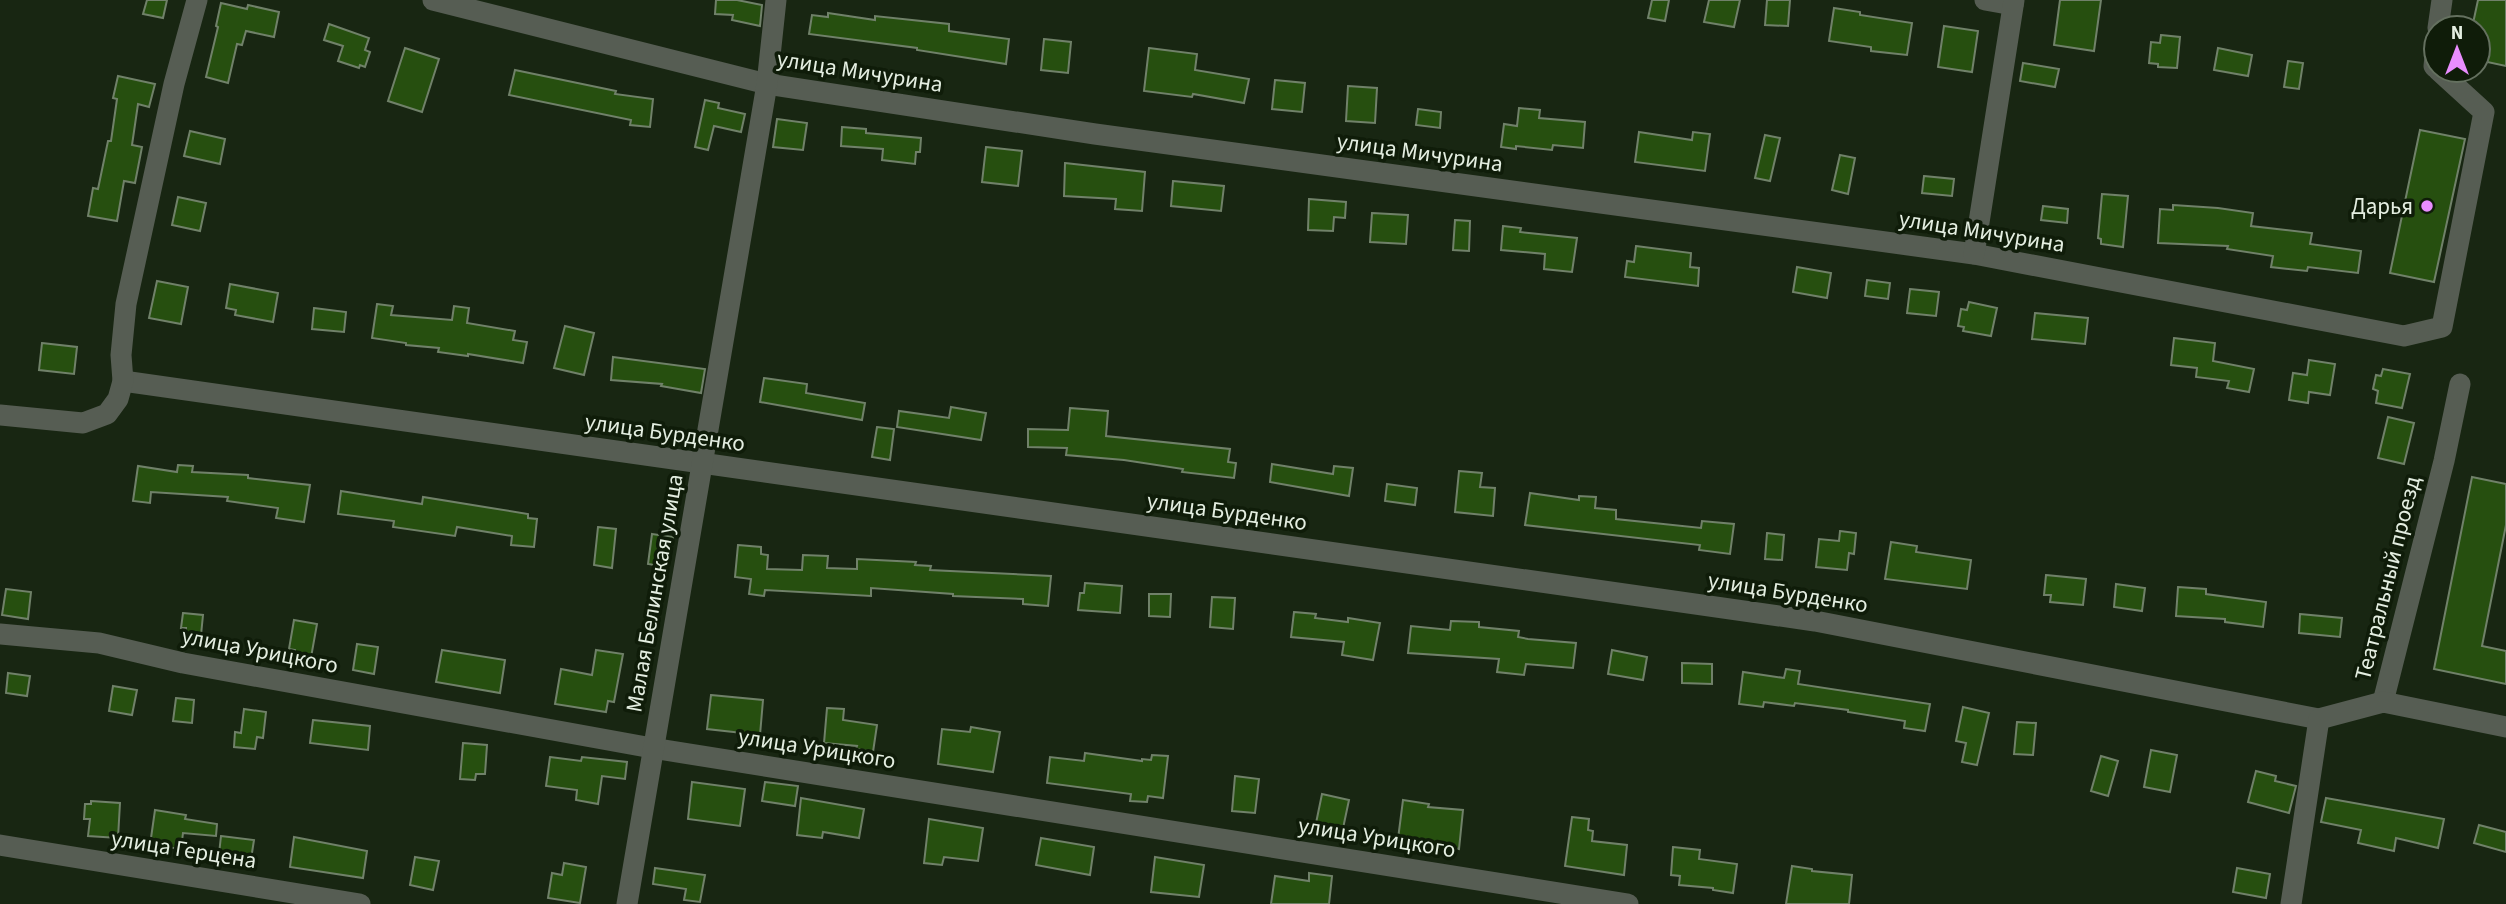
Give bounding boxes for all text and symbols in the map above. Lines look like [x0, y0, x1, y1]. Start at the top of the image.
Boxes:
north arrow [2422, 14, 2492, 84]
text: N [2451, 20, 2463, 47]
street label: улица Мичурина [775, 42, 945, 101]
street label: улица Мичурина [1335, 125, 1505, 180]
place label: Дарья [2351, 190, 2413, 223]
marker: Дарья [2419, 198, 2435, 214]
street label: улица Мичурина [1897, 202, 2067, 261]
street label: улица Бурденко [583, 405, 747, 460]
street label: Малая Белинская улица [617, 471, 692, 715]
street label: Театральный проезд [2346, 473, 2429, 684]
street label: улица Бурденко [1145, 484, 1309, 539]
street label: улица Бурденко [1706, 564, 1870, 621]
street label: улица Урицкого [179, 619, 341, 682]
street label: улица Урицкого [736, 720, 898, 777]
street label: улица Урицкого [1296, 809, 1458, 866]
street label: улица Герцена [109, 822, 259, 877]

